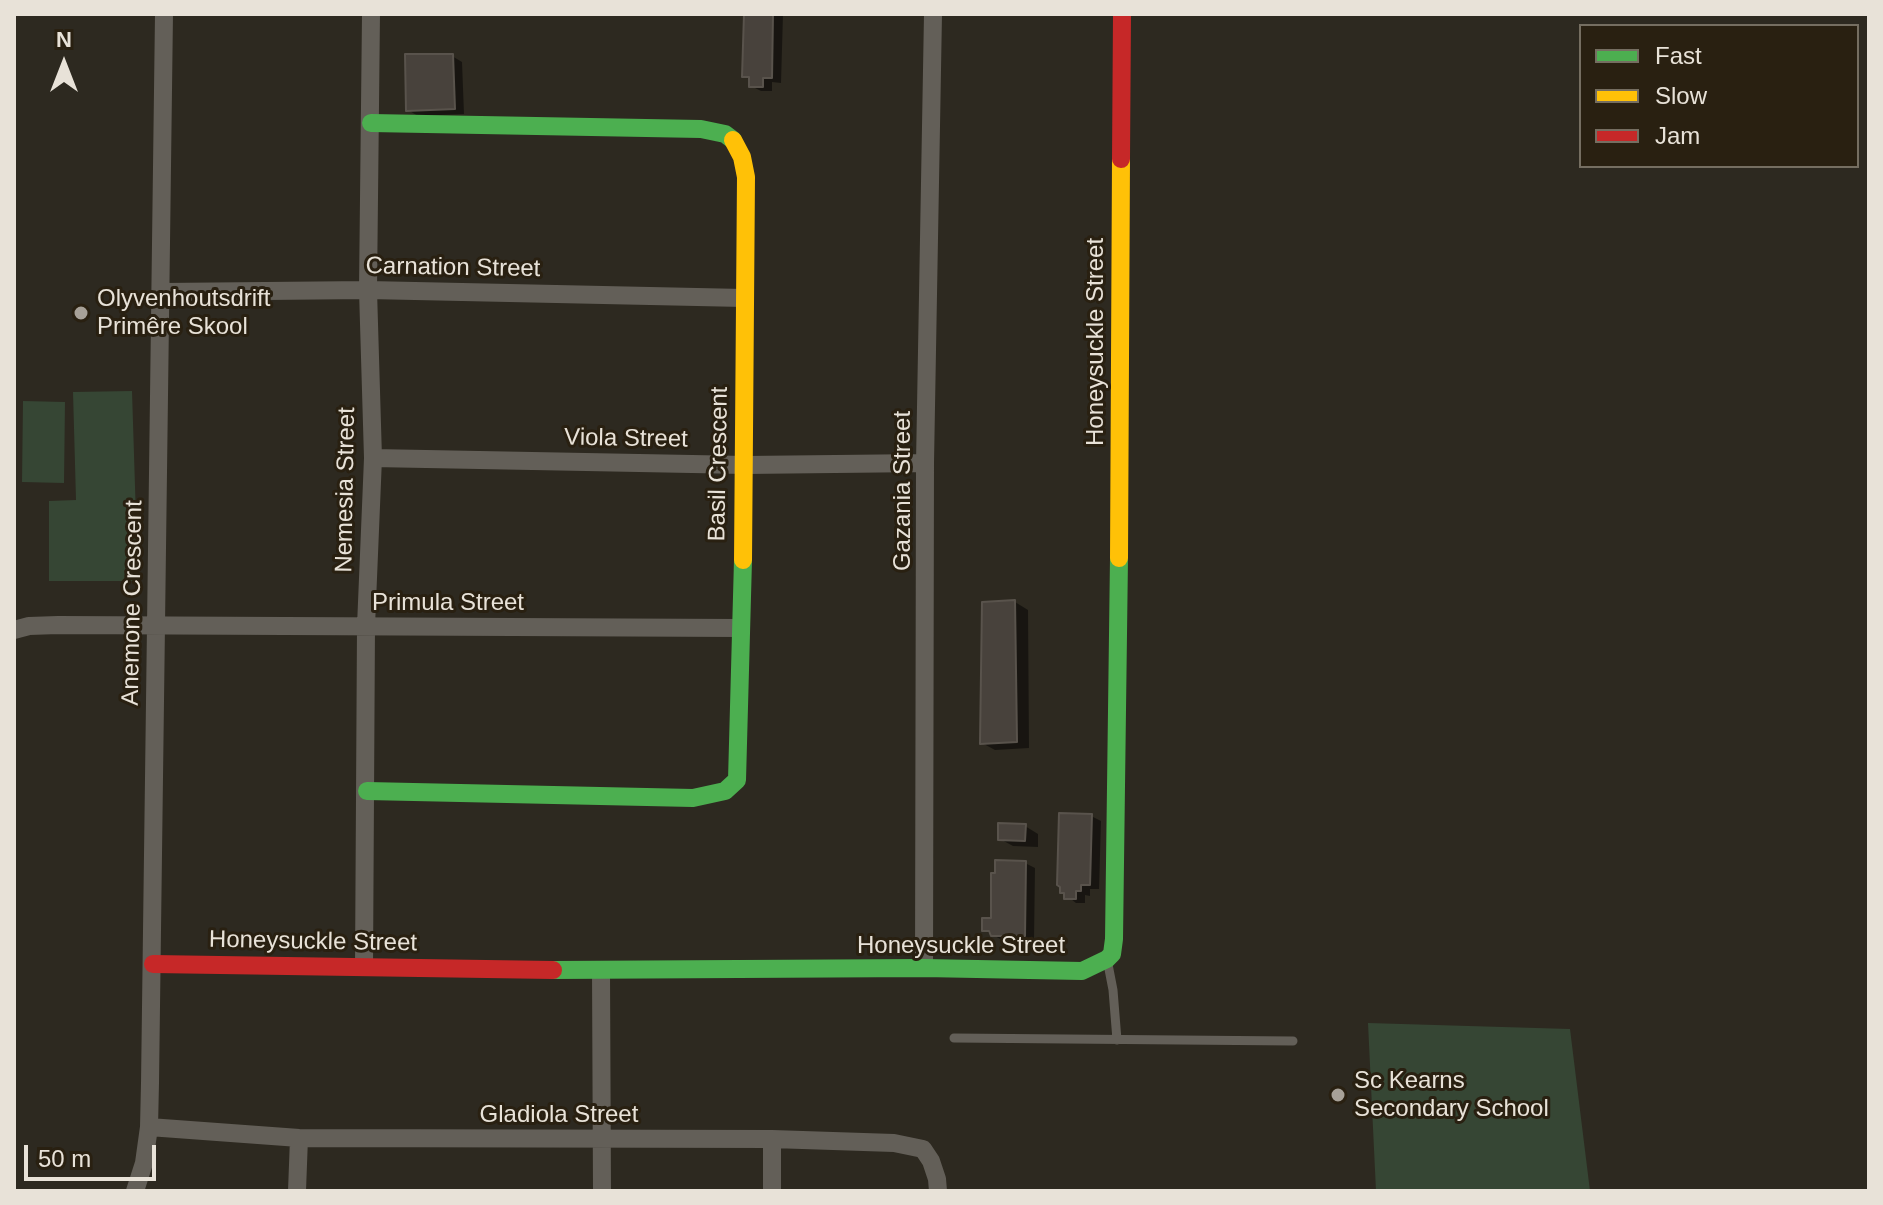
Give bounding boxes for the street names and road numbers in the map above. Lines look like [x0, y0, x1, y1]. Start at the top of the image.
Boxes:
street label: Honeysuckle Street [1082, 238, 1110, 446]
street label: Carnation Street [365, 252, 541, 284]
street label: Basil Crescent [703, 386, 735, 542]
street label: Nemesia Street [330, 407, 362, 573]
street label: Gazania Street [889, 411, 917, 571]
street label: Viola Street [564, 424, 688, 454]
street label: Anemone Crescent [117, 500, 149, 706]
street label: Primula Street [372, 589, 524, 617]
street label: Honeysuckle Street [209, 926, 417, 958]
street label: Honeysuckle Street [857, 932, 1065, 960]
street label: Gladiola Street [480, 1101, 638, 1129]

